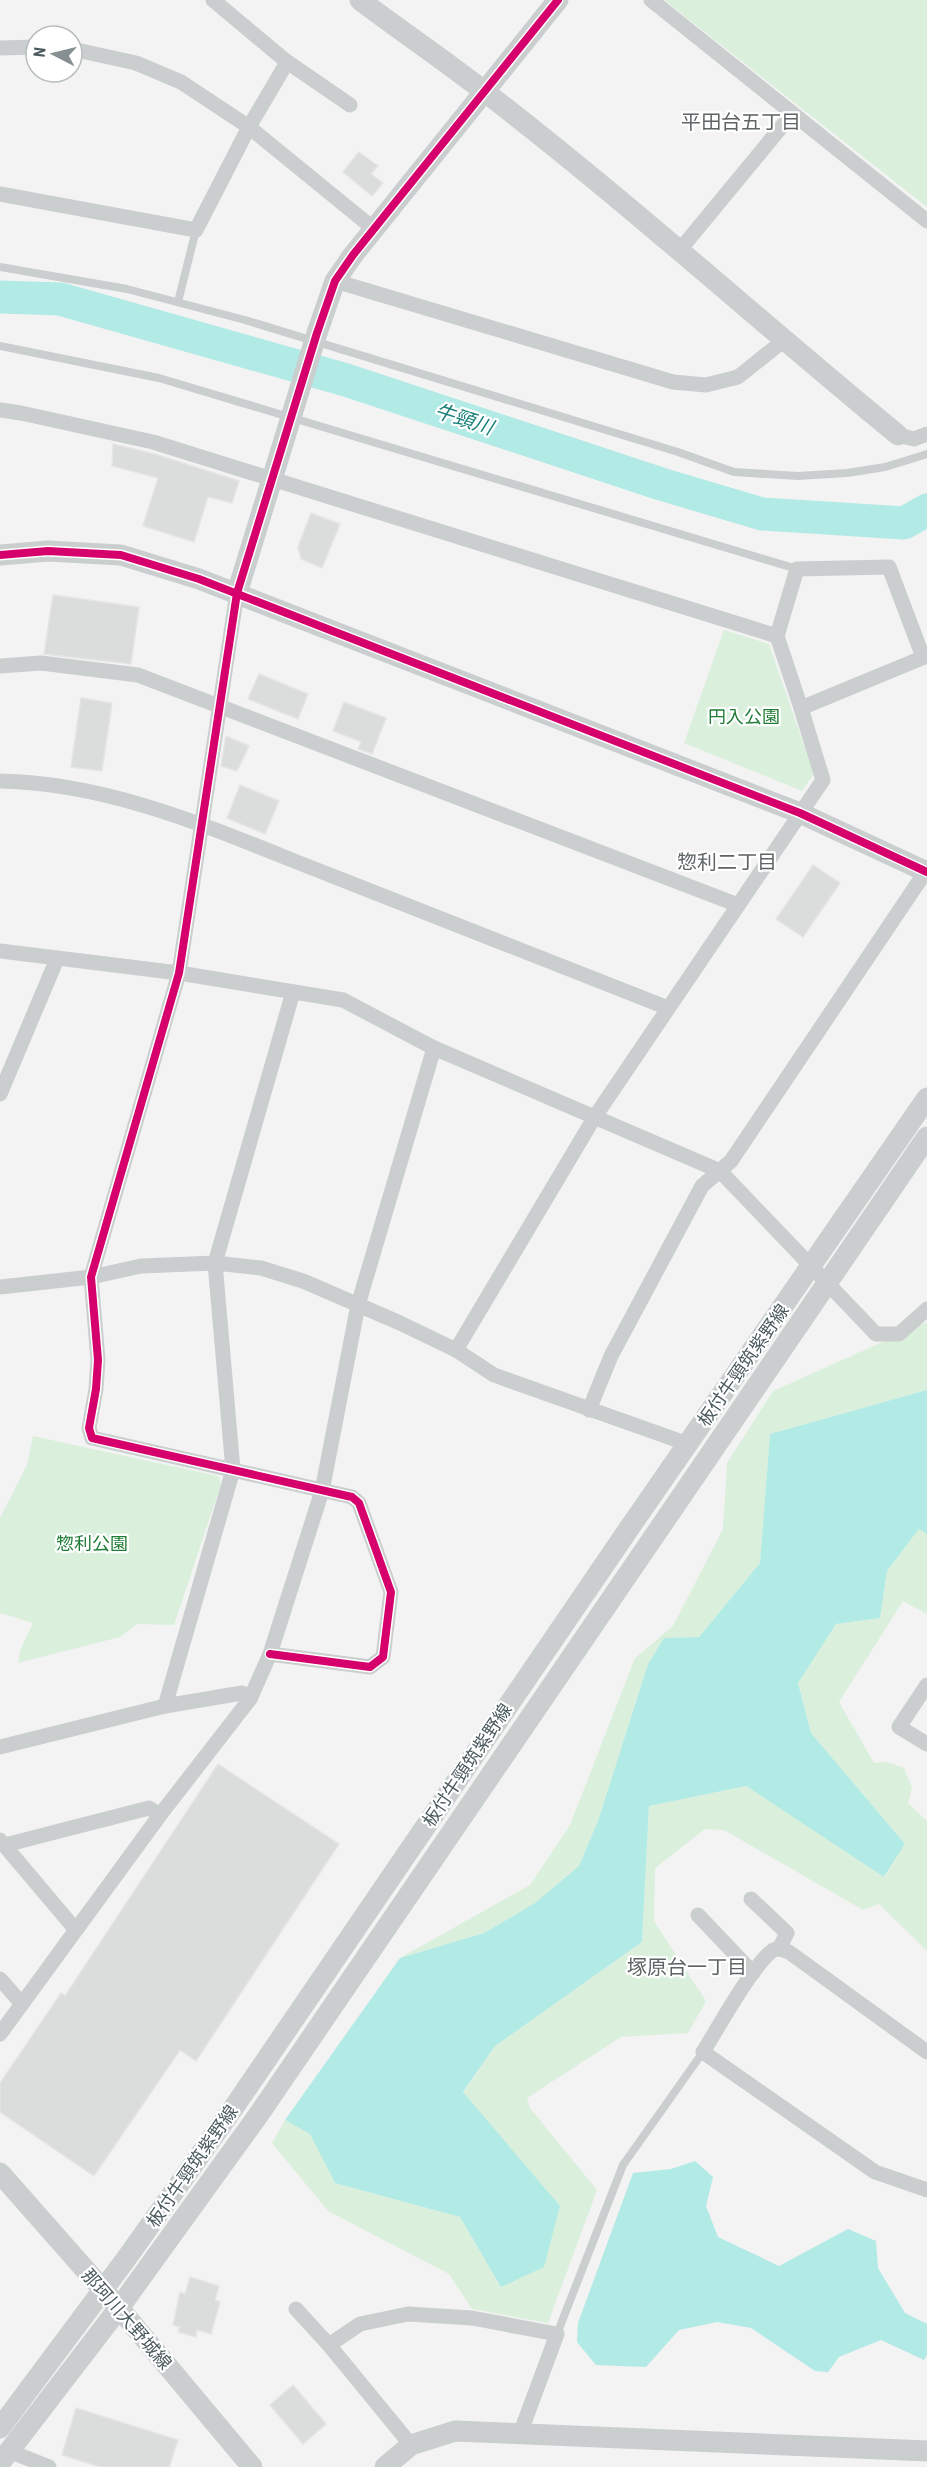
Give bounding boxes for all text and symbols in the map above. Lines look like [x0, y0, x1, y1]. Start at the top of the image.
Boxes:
north arrow [24, 24, 84, 84]
text: N [30, 46, 50, 58]
district label: 平田台五丁目 [681, 110, 801, 134]
water label: 牛頸川 [432, 398, 498, 440]
park label: 円入公園 [708, 706, 780, 727]
district label: 惣利二丁目 [677, 850, 777, 874]
street label: 板付牛頸筑紫野線 [693, 1300, 793, 1430]
park label: 惣利公園 [56, 1533, 128, 1554]
street label: 板付牛頸筑紫野線 [418, 1699, 516, 1831]
district label: 塚原台一丁目 [627, 1955, 747, 1979]
street label: 板付牛頸筑紫野線 [142, 2101, 242, 2231]
street label: 那珂川大野城線 [78, 2265, 176, 2373]

